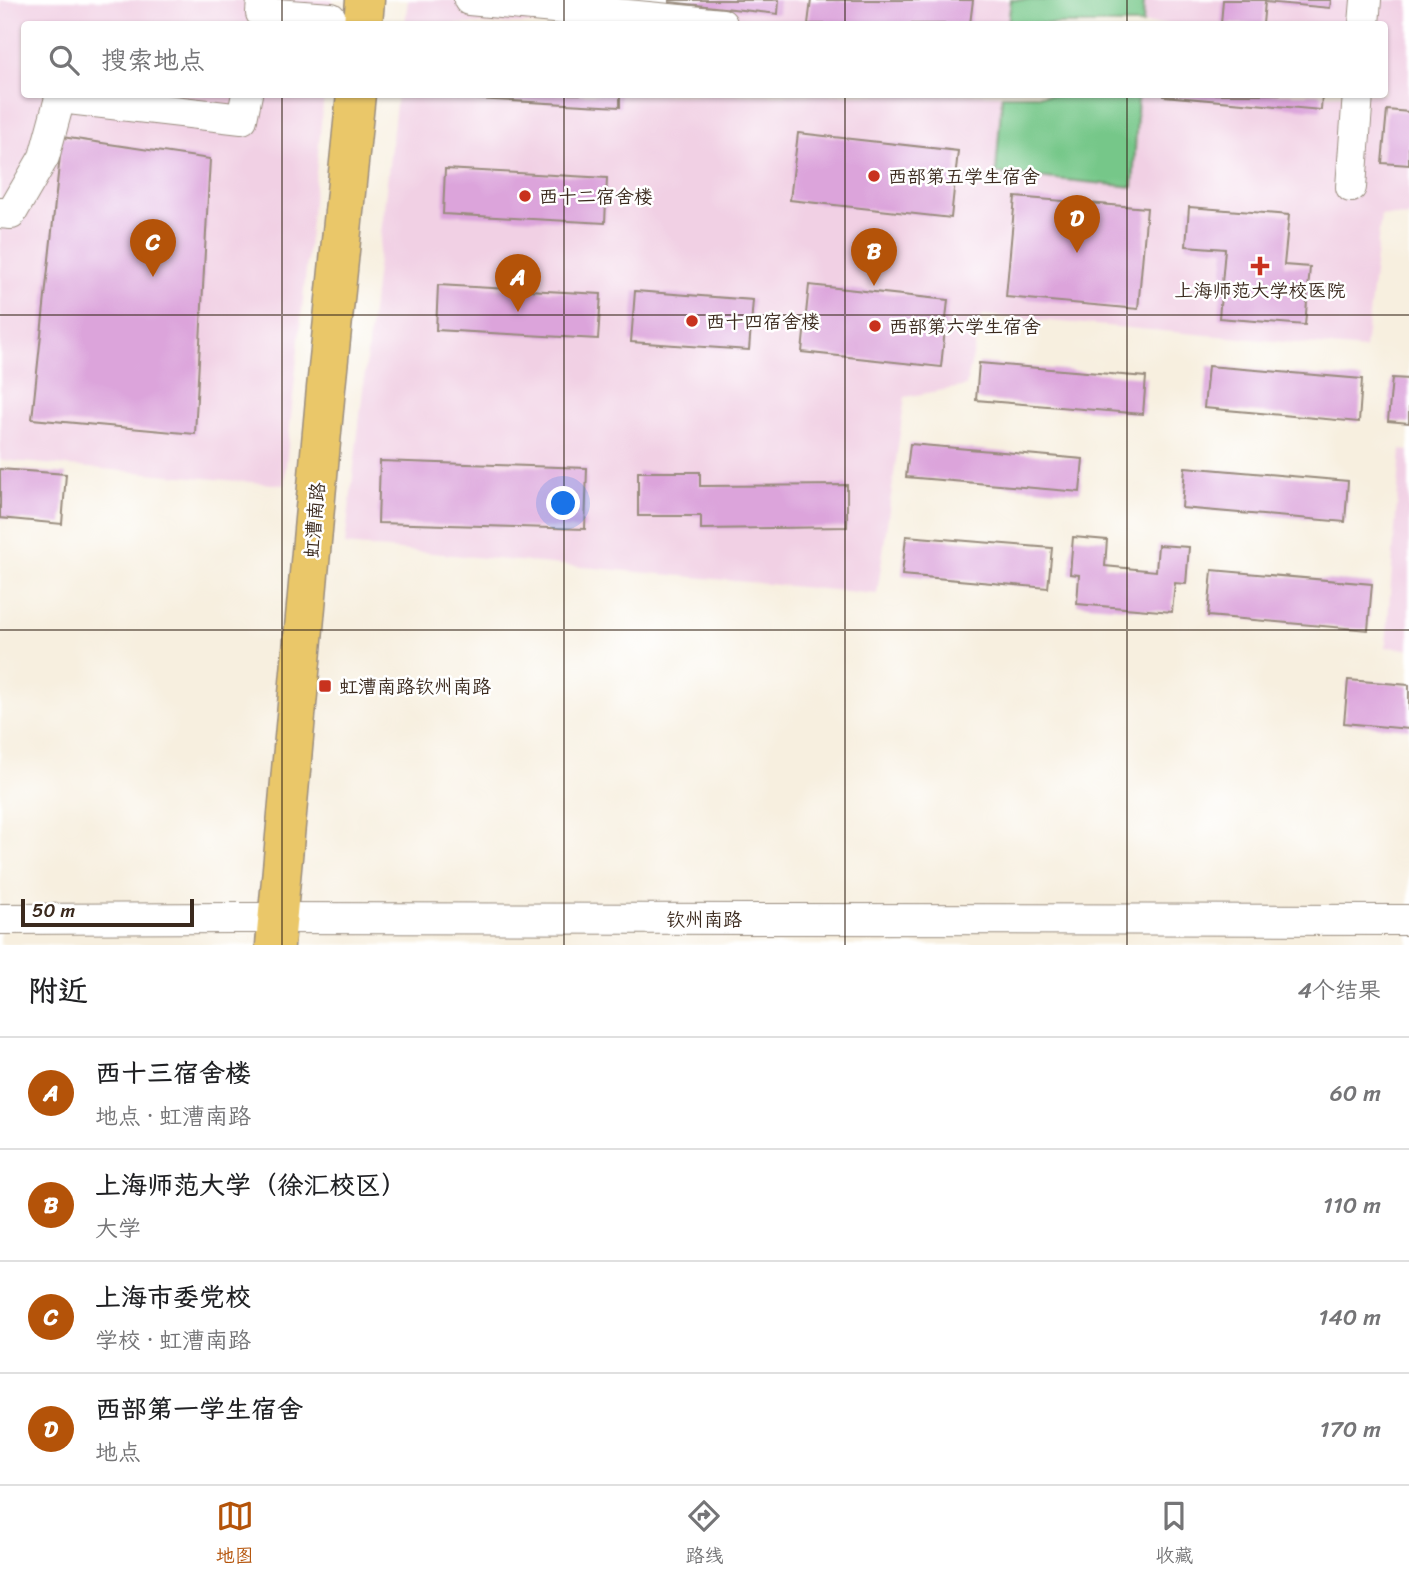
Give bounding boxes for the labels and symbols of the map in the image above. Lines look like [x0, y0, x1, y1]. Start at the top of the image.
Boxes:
place label: 西部第五学生宿舍 [888, 160, 1040, 193]
marker: 西部第五学生宿舍 [866, 168, 882, 184]
place label: 西十二宿舍楼 [539, 180, 653, 213]
marker: 西十二宿舍楼 [517, 188, 533, 204]
pin: D [1054, 195, 1100, 253]
pin: C [130, 219, 176, 277]
pin: B [851, 228, 897, 286]
pin: A [495, 254, 541, 312]
marker: 上海师范大学校医院 [1250, 256, 1270, 276]
place label: 上海师范大学校医院 [1174, 274, 1346, 307]
place label: 西十四宿舍楼 [706, 305, 820, 338]
place label: 西部第六学生宿舍 [889, 310, 1041, 343]
marker: 西十四宿舍楼 [684, 313, 700, 329]
marker: 西部第六学生宿舍 [867, 318, 883, 334]
street label: 虹漕南路 [295, 481, 334, 559]
your location [546, 486, 580, 520]
place label: 虹漕南路钦州南路 [339, 670, 491, 703]
marker: 虹漕南路钦州南路 [317, 678, 333, 694]
scale bar [21, 896, 194, 928]
street label: 钦州南路 [666, 903, 742, 936]

